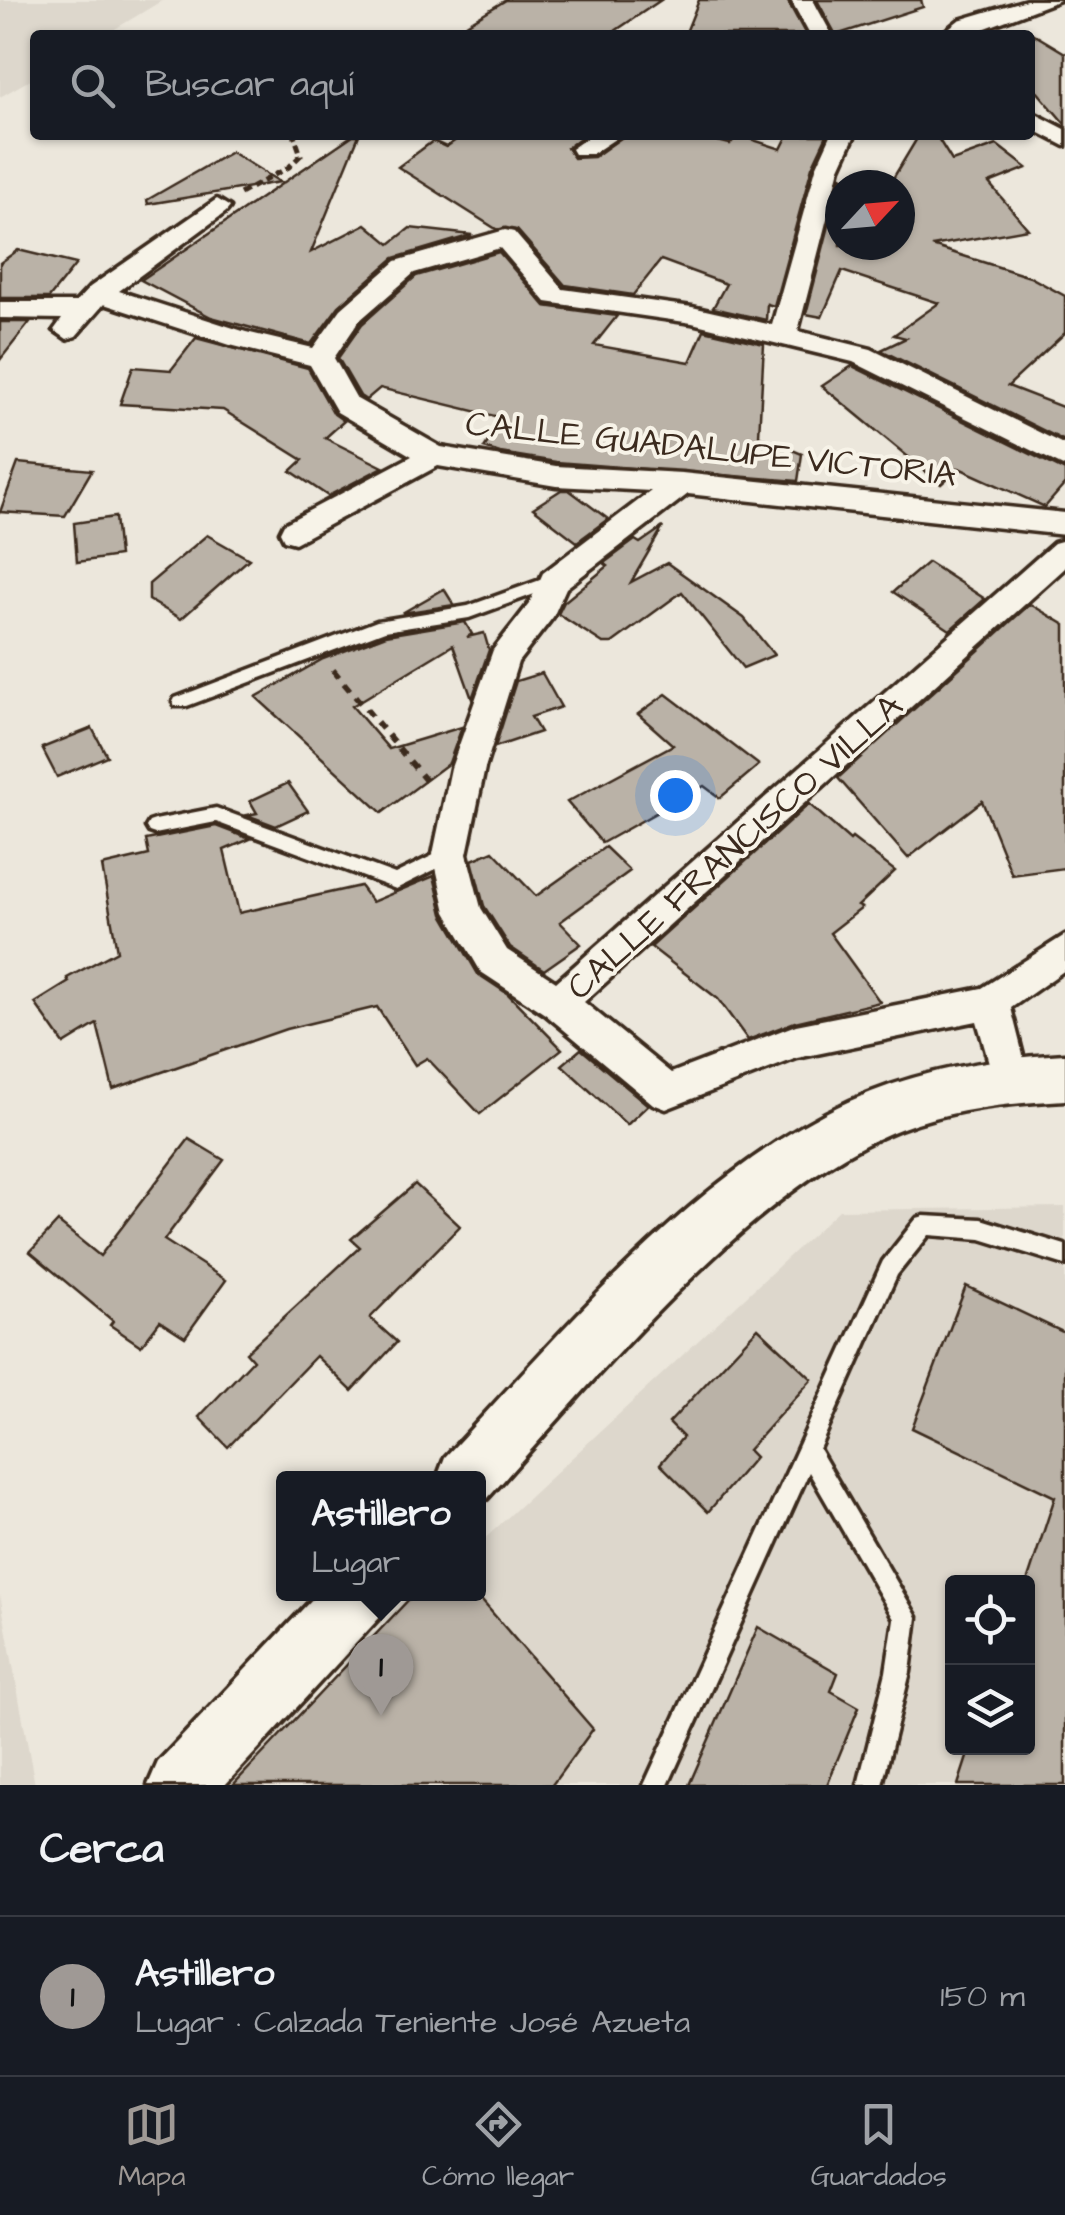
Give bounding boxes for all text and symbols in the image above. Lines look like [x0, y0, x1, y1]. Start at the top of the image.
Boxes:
search box [30, 30, 1035, 140]
icon: search [65, 58, 120, 113]
text: Buscar aquí [145, 59, 354, 111]
north arrow [825, 170, 915, 260]
street label: CALLE GUADALUPE VICTORIA [463, 399, 958, 500]
street label: CALLE FRANCISCO VILLA [556, 683, 914, 1011]
your location [650, 770, 701, 821]
popup [276, 1471, 486, 1601]
text: Astillero [311, 1488, 451, 1540]
text: Lugar [311, 1540, 400, 1585]
map controls [945, 1575, 1035, 1755]
button: locate [945, 1575, 1035, 1665]
pin: 1 [348, 1634, 414, 1716]
button: layers [945, 1665, 1035, 1755]
text: Cerca [40, 1821, 164, 1879]
text: Astillero [135, 1948, 274, 2000]
text: 1 [70, 1974, 75, 2019]
text: 150 m [940, 1974, 1025, 2019]
text: Lugar · Calzada Teniente José Azueta [135, 2000, 690, 2045]
tab: Mapa [118, 2097, 185, 2196]
tab: Cómo llegar [422, 2097, 574, 2196]
tab: Guardados [811, 2097, 947, 2196]

